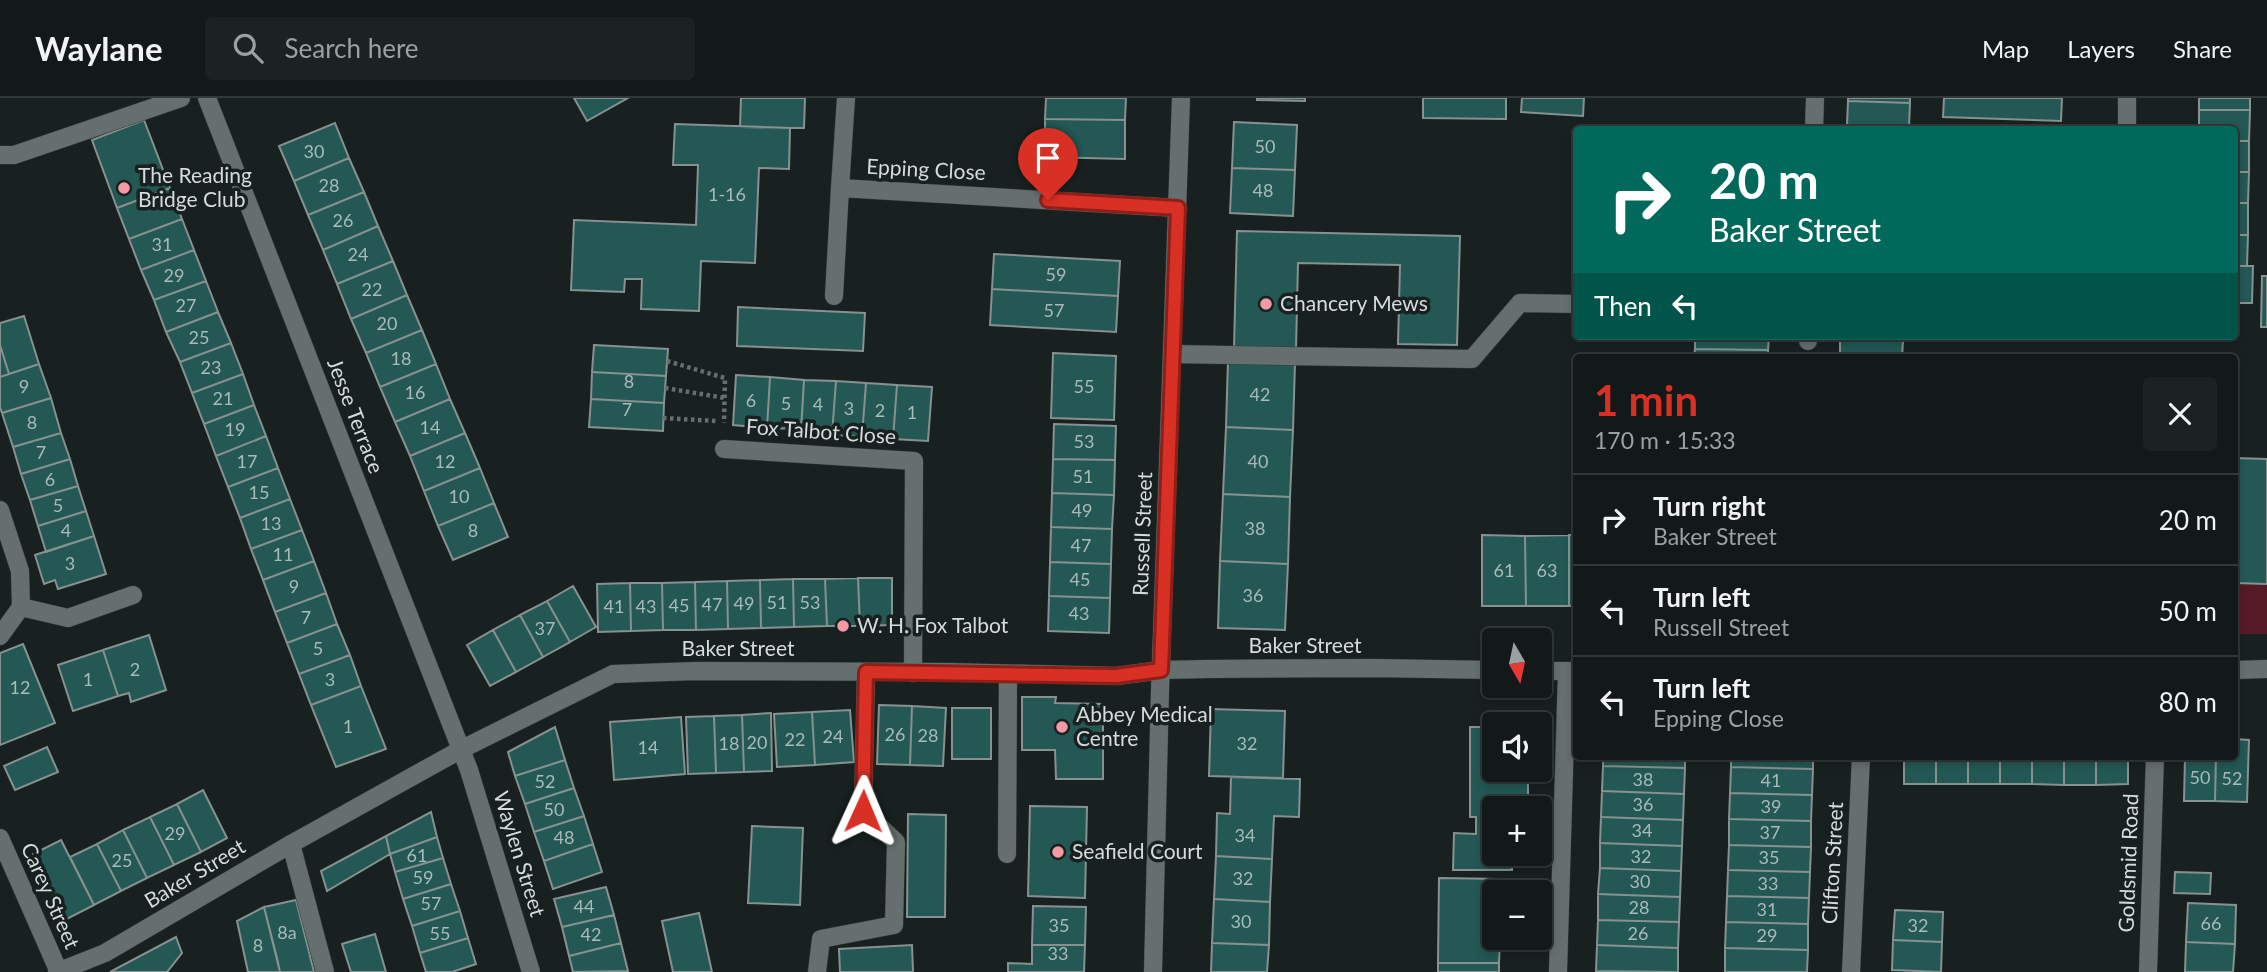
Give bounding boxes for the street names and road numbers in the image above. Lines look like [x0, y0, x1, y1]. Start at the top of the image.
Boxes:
street label: Epping Close [866, 153, 986, 184]
street label: Jesse Terrace [323, 354, 390, 476]
street label: Fox Talbot Close [745, 413, 897, 448]
street label: Russell Street [1127, 471, 1156, 596]
street label: Baker Street [1249, 632, 1362, 657]
street label: Baker Street [682, 635, 795, 660]
street label: Waylen Street [489, 788, 552, 920]
street label: Goldsmid Road [2113, 793, 2142, 933]
street label: Clifton Street [1816, 801, 1847, 925]
street label: Baker Street [139, 833, 249, 912]
street label: Carey Street [17, 838, 86, 953]

